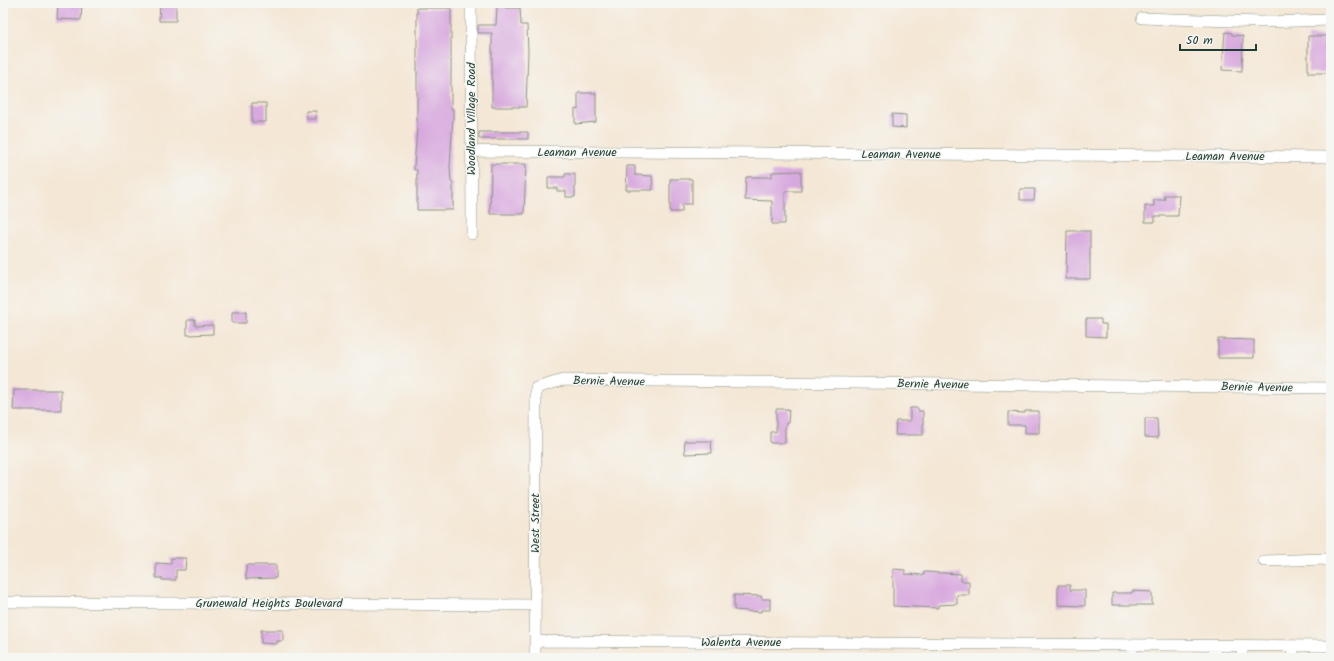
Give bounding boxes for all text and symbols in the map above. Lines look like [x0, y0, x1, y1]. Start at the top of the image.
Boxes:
scale bar [1180, 26, 1256, 52]
text: 50 m [1186, 31, 1213, 50]
street label: Woodland Village Road [462, 62, 481, 175]
street label: Leaman Avenue [537, 143, 617, 162]
street label: Leaman Avenue [861, 145, 941, 164]
street label: Leaman Avenue [1185, 147, 1265, 166]
street label: Bernie Avenue [573, 371, 646, 392]
street label: Bernie Avenue [897, 374, 970, 395]
street label: Bernie Avenue [1221, 377, 1294, 398]
street label: West Street [526, 493, 545, 553]
street label: Grunewald Heights Boulevard [195, 594, 344, 613]
street label: Walenta Avenue [701, 633, 782, 652]

